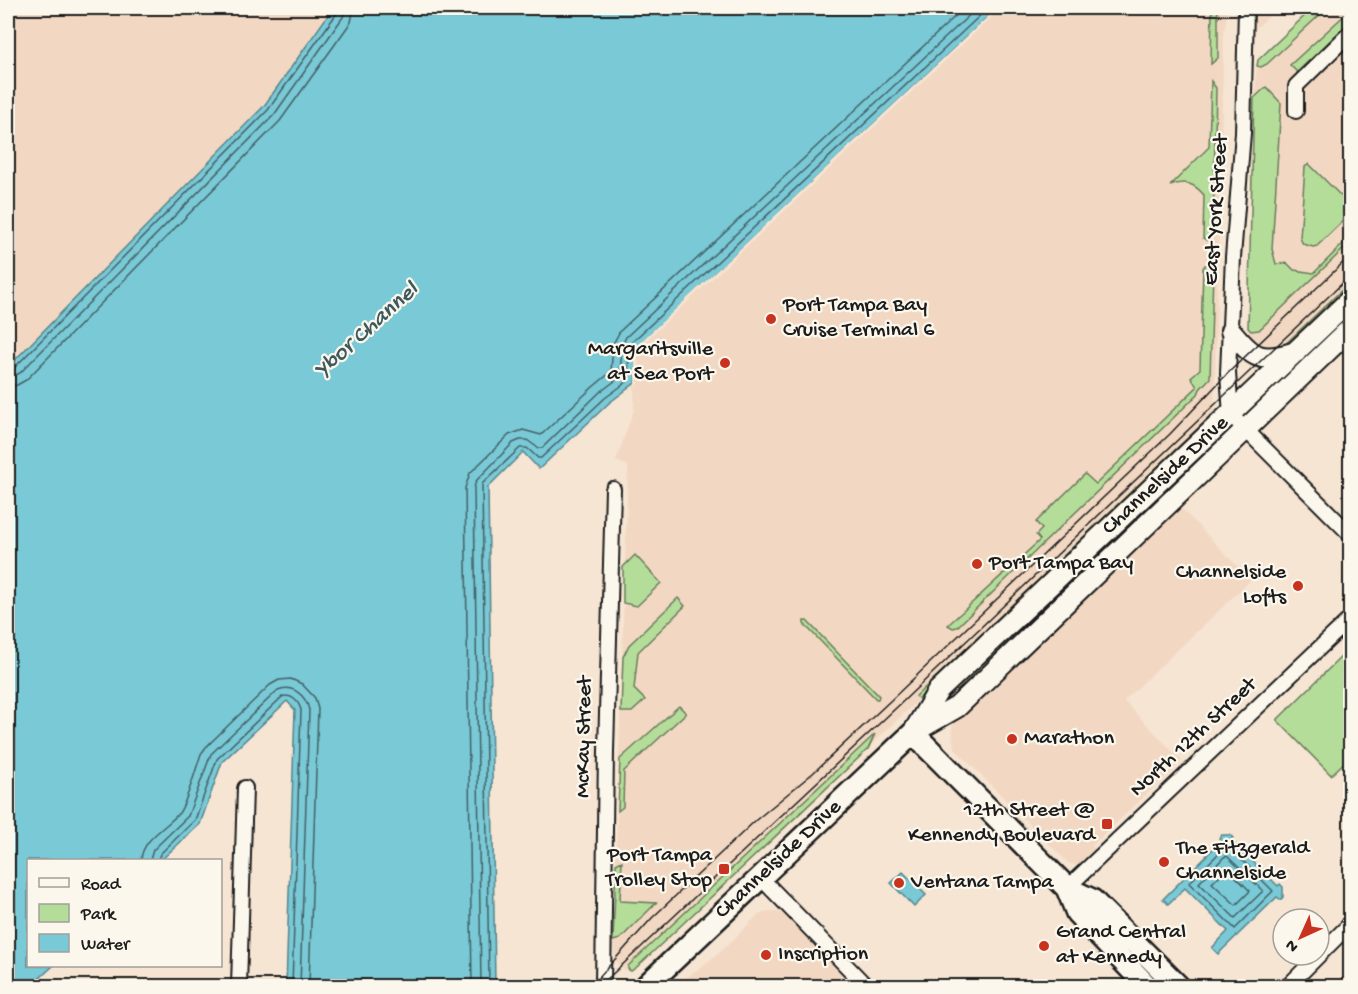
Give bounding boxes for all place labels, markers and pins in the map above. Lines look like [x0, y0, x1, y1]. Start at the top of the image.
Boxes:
place label: Port Tampa Bay Cruise Terminal 6 [782, 293, 935, 344]
marker: Port Tampa Bay Cruise Terminal 6 [764, 312, 778, 326]
place label: Margaritsville at Sea Port [588, 337, 715, 388]
marker: Margaritsville at Sea Port [718, 356, 732, 370]
place label: Port Tampa Bay [988, 551, 1134, 577]
marker: Port Tampa Bay [970, 557, 984, 571]
place label: Channelside Lofts [1176, 560, 1287, 611]
marker: Channelside Lofts [1291, 579, 1305, 593]
place label: Marathon [1024, 726, 1115, 752]
marker: Marathon [1005, 732, 1019, 746]
place label: 12th Street @ Kennendy Boulevard [908, 798, 1097, 849]
marker: 12th Street @ Kennendy Boulevard [1100, 817, 1114, 831]
place label: The Fitzgerald Channelside [1174, 836, 1311, 887]
place label: Port Tampa Trolley Stop [604, 843, 713, 894]
marker: The Fitzgerald Channelside [1157, 855, 1171, 869]
marker: Port Tampa Trolley Stop [717, 862, 731, 876]
place label: Ventana Tampa [910, 870, 1054, 896]
marker: Ventana Tampa [892, 876, 906, 890]
place label: Grand Central at Kennedy [1056, 920, 1186, 971]
marker: Grand Central at Kennedy [1037, 939, 1051, 953]
place label: Inscription [778, 942, 869, 968]
marker: Inscription [759, 948, 773, 962]

